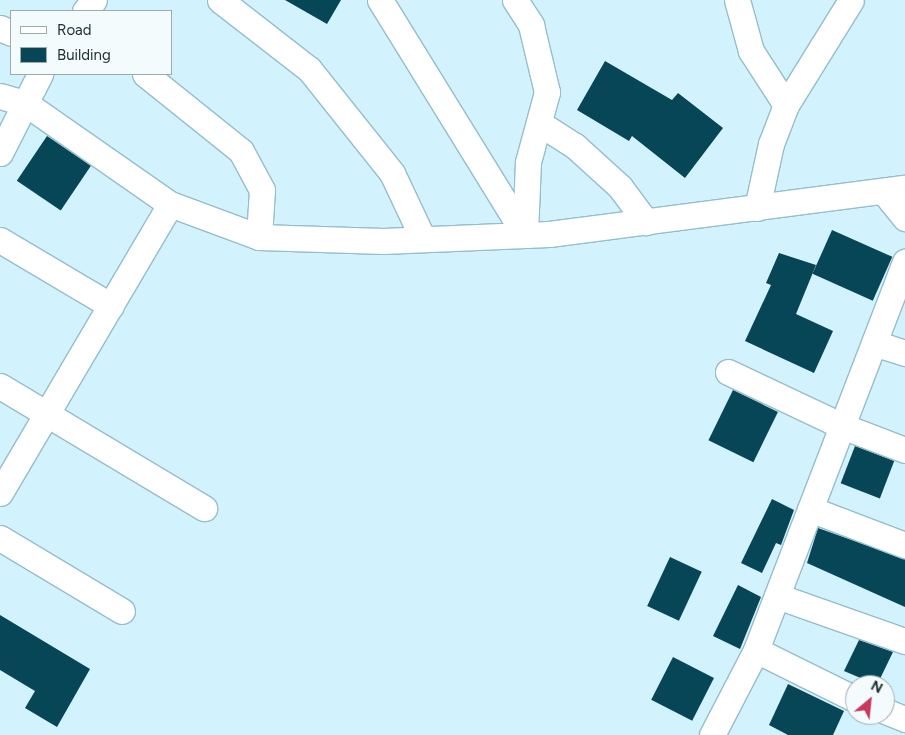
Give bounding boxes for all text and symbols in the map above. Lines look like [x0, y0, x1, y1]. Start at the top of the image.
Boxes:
legend [10, 10, 172, 75]
text: Road [57, 21, 92, 39]
text: Building [57, 46, 111, 64]
north arrow [845, 675, 895, 725]
text: N [868, 677, 886, 697]

